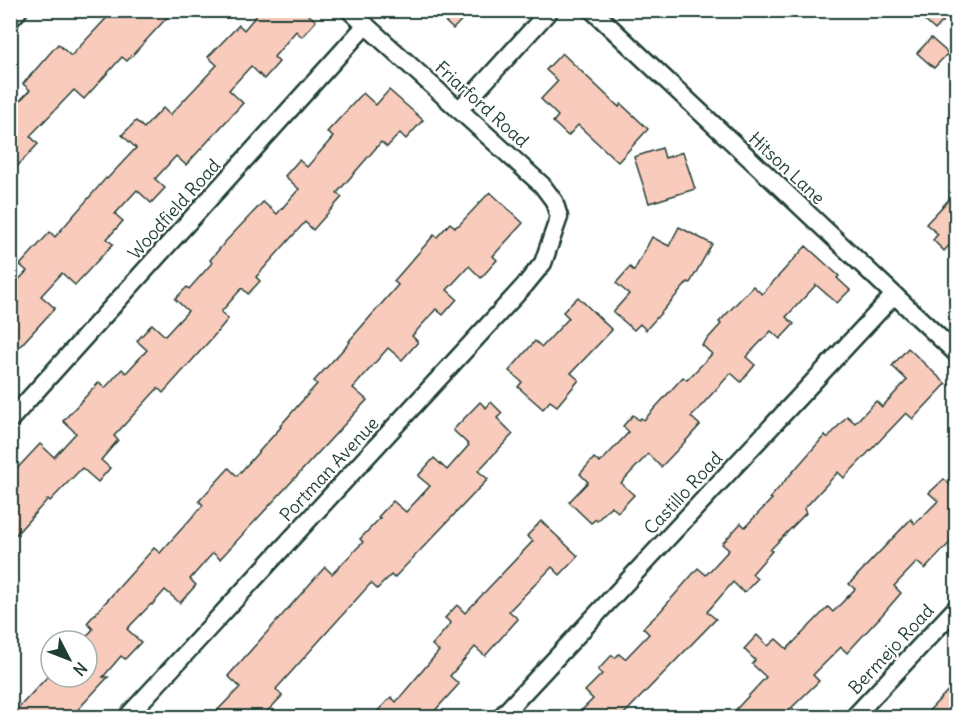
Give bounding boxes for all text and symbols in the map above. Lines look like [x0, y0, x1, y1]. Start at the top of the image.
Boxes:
street label: Friarford Road [430, 56, 534, 152]
street label: Hitson Lane [744, 127, 830, 209]
street label: Woodfield Road [123, 154, 225, 264]
street label: Portman Avenue [275, 412, 383, 526]
street label: Castillo Road [639, 446, 727, 539]
street label: Bermejo Road [843, 599, 939, 699]
north arrow [39, 629, 99, 689]
text: N [69, 658, 91, 680]

